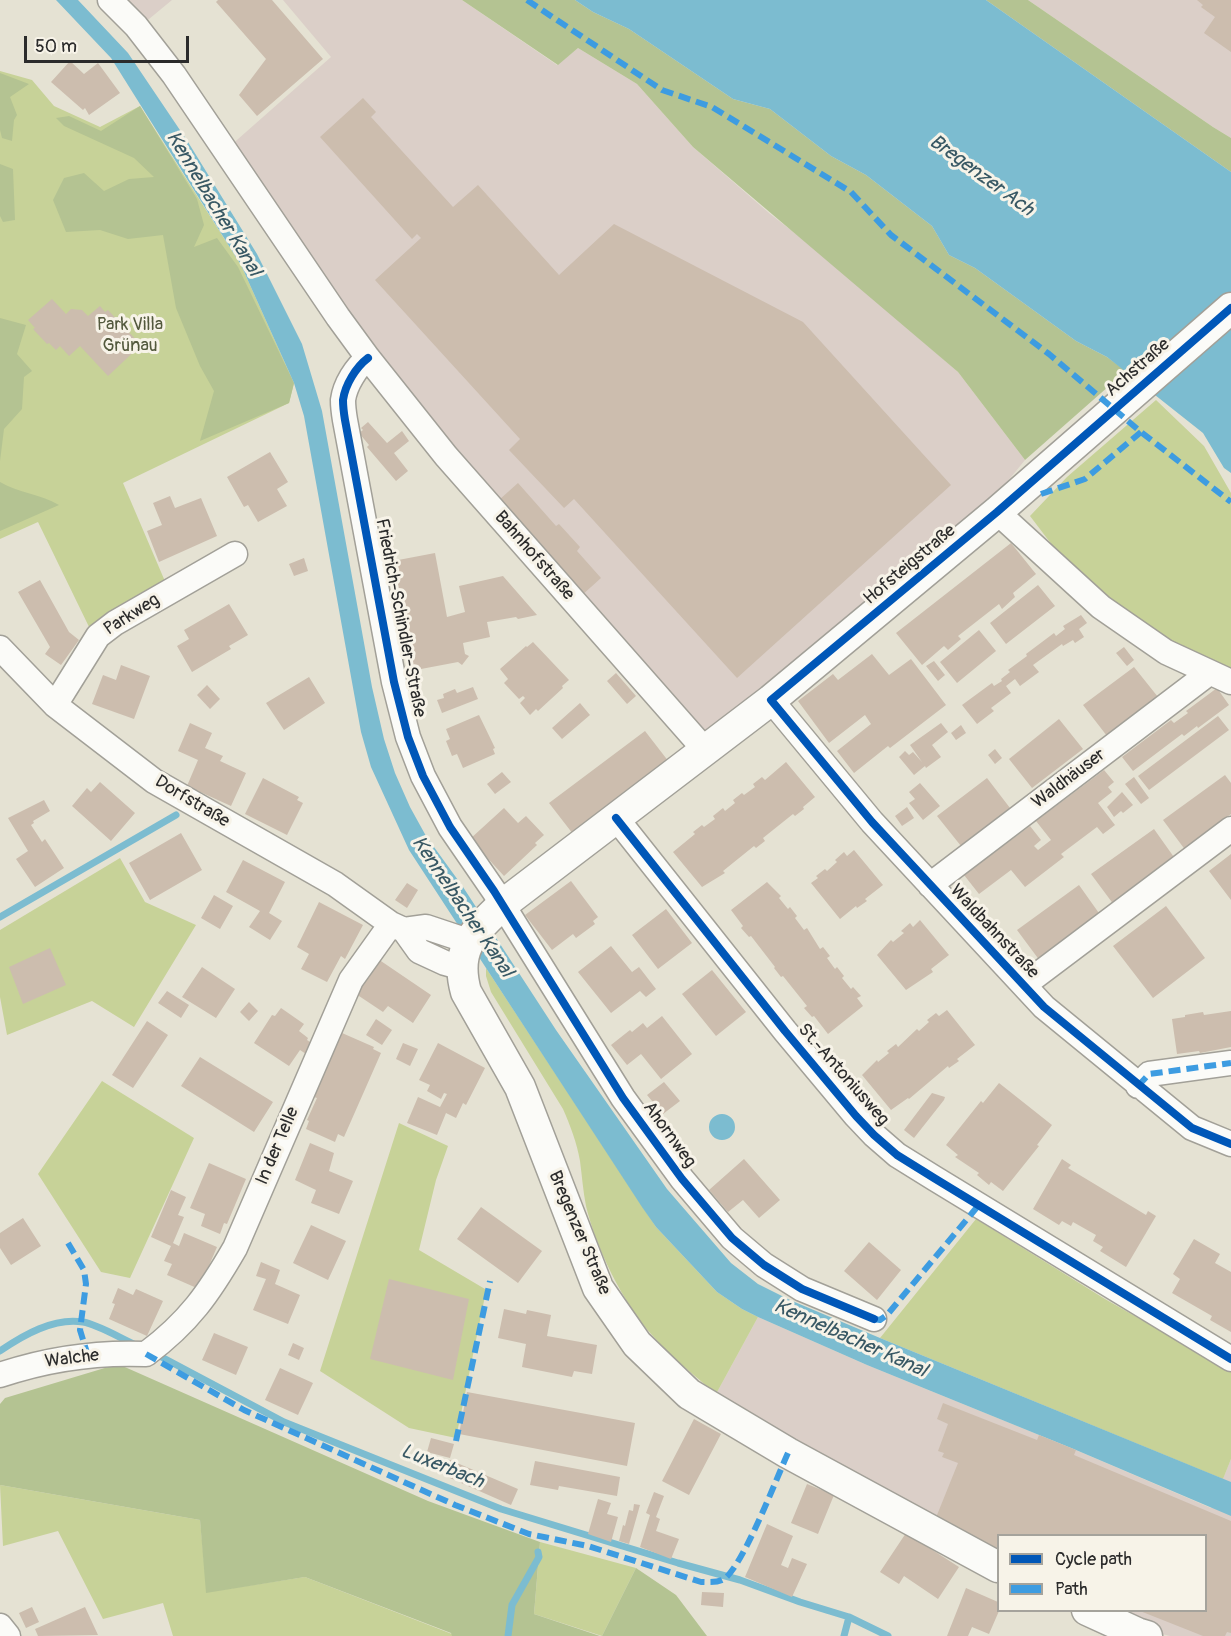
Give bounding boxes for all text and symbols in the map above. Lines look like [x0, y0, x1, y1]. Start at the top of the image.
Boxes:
scale bar [27, 24, 192, 62]
text: 50 m [35, 35, 77, 58]
water label: Kennelbacher Kanal [160, 127, 266, 281]
water label: Bregenzer Ach [924, 130, 1038, 222]
park label: Park Villa Grünau [97, 314, 163, 356]
street label: Achstraße [1101, 334, 1175, 402]
street label: Bahnhofstraße [489, 507, 579, 605]
street label: Friedrich-Schindler-Straße [370, 517, 430, 719]
street label: Hofsteigstraße [860, 520, 960, 610]
street label: Parkweg [100, 590, 164, 640]
street label: Waldhäuser [1028, 744, 1110, 814]
street label: Dorfstraße [151, 771, 233, 833]
water label: Kennelbacher Kanal [406, 832, 518, 982]
street label: Waldbahnstraße [945, 880, 1043, 984]
street label: St.-Antoniusweg [793, 1019, 893, 1131]
street label: Ahornweg [638, 1098, 700, 1172]
street label: In der Telle [252, 1104, 304, 1188]
street label: Bregenzer Straße [543, 1168, 615, 1298]
water label: Kennelbacher Kanal [770, 1294, 930, 1384]
street label: Walche [44, 1345, 100, 1373]
water label: Luxerbach [397, 1440, 487, 1494]
legend [997, 1534, 1207, 1612]
text: Cycle path [1055, 1548, 1132, 1571]
text: Path [1055, 1578, 1088, 1601]

